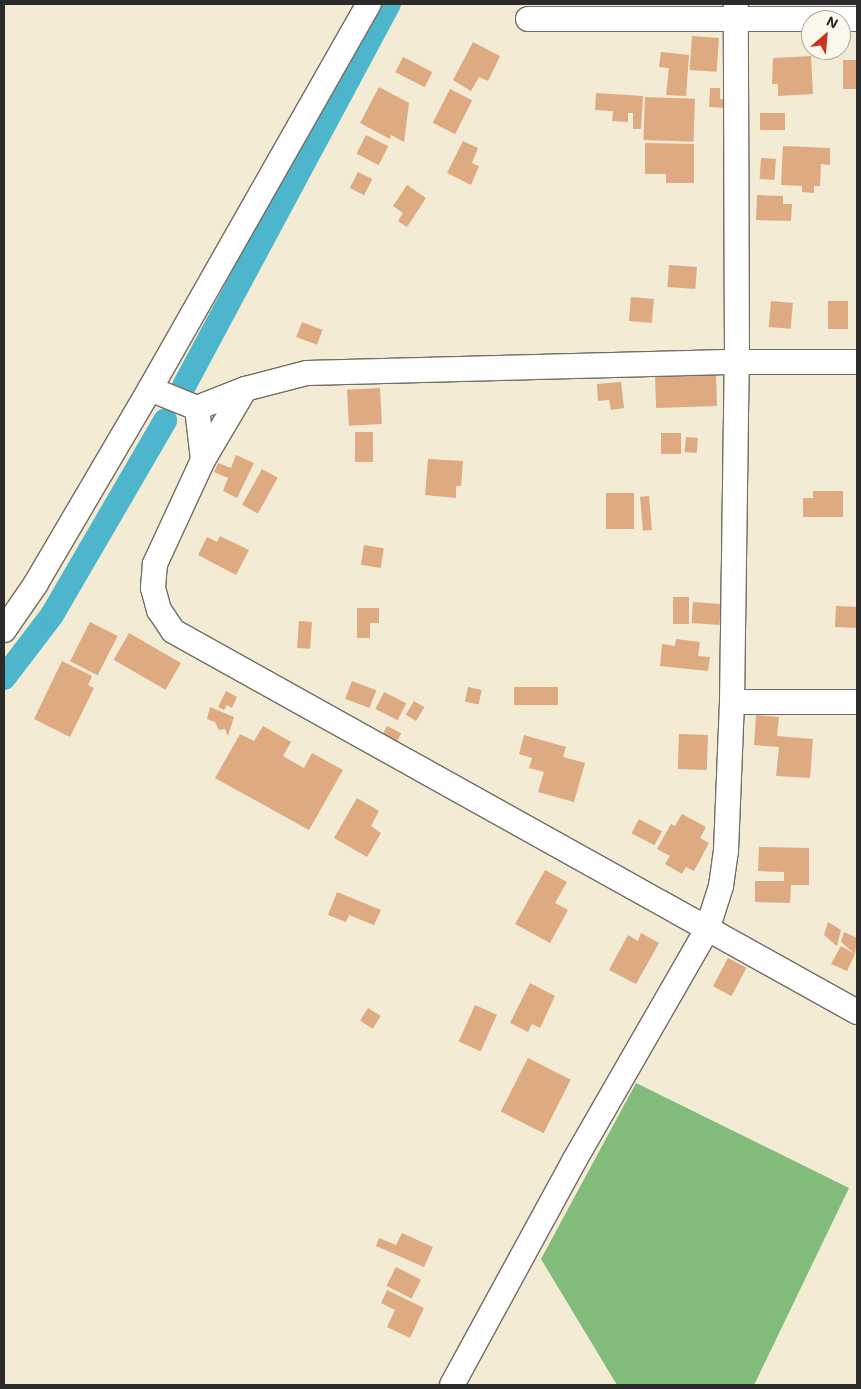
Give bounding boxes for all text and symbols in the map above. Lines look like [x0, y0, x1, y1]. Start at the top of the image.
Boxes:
north arrow [801, 10, 851, 60]
text: N [824, 11, 842, 33]

